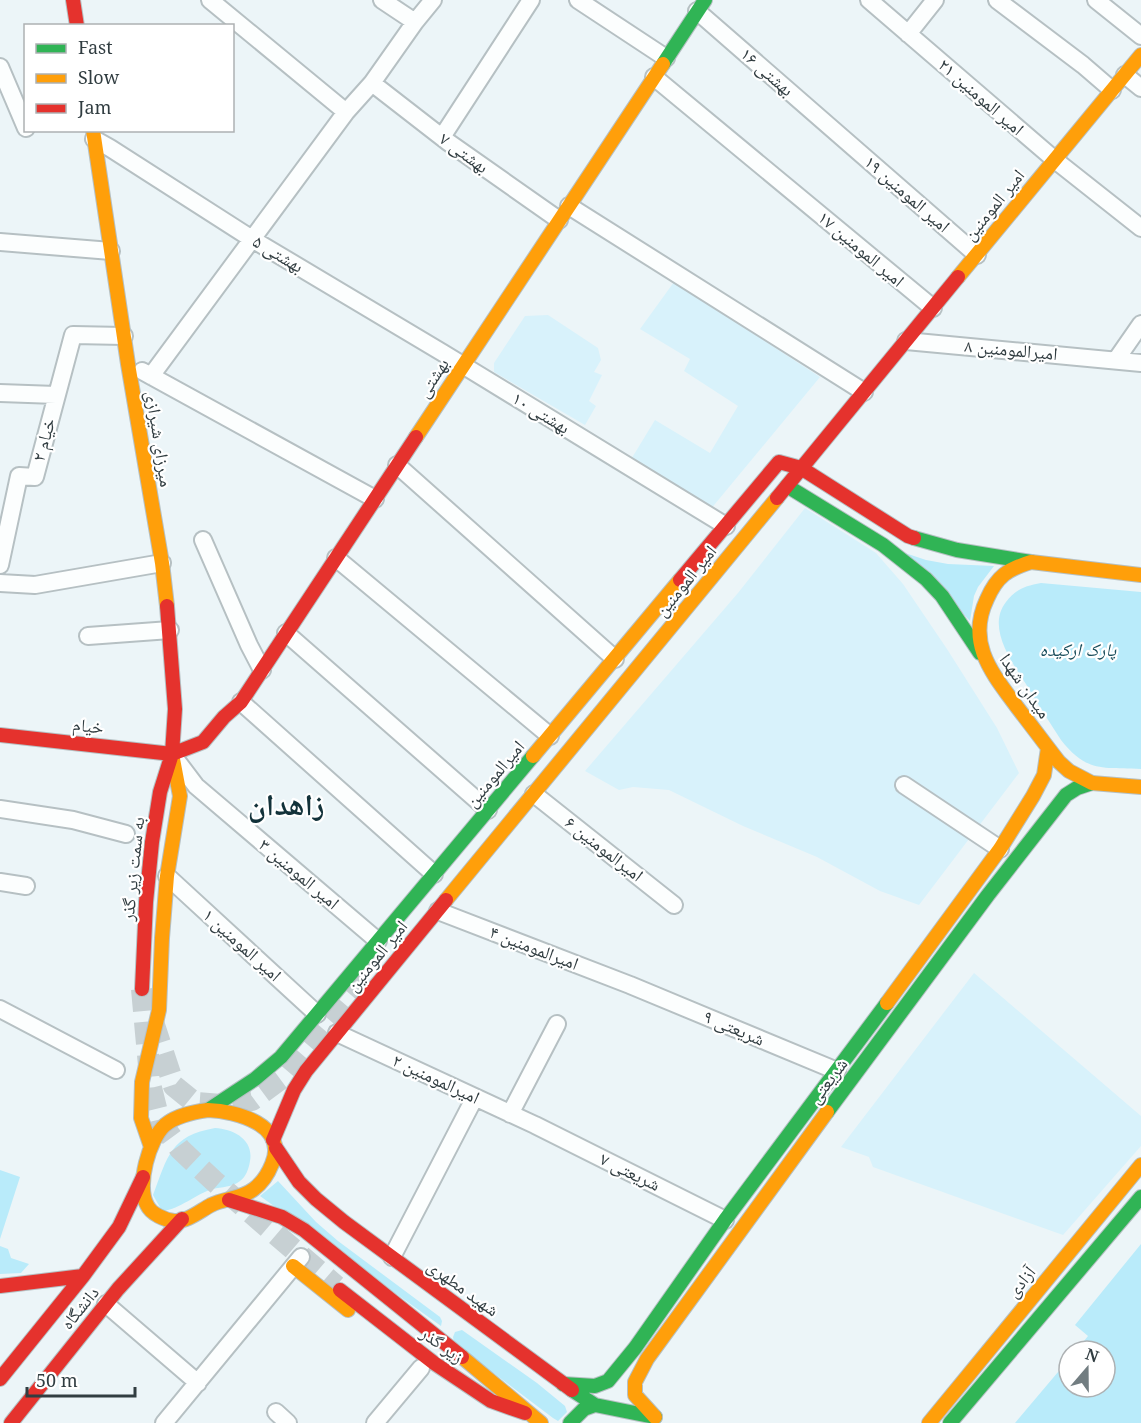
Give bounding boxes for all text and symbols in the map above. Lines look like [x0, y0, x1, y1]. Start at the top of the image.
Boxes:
legend [24, 24, 234, 132]
text: Fast [78, 35, 113, 59]
street label: بهشتی ۱۶ [736, 41, 800, 101]
street label: امیر المومنین ۲۱ [934, 52, 1030, 140]
text: Slow [78, 65, 120, 89]
text: Jam [77, 95, 112, 119]
street label: بهشتی ۷ [435, 126, 494, 178]
street label: امیر المومنین ۱۹ [860, 149, 956, 237]
street label: امیر المومنین [957, 164, 1029, 245]
street label: امیر المومنین ۱۷ [813, 205, 910, 292]
street label: بهشتی ۵ [249, 229, 308, 278]
street label: امیرالمومنین ۸ [963, 333, 1059, 365]
street label: بهشتی [410, 353, 454, 402]
street label: بهشتی ۱۰ [508, 386, 575, 439]
street label: میرزای شیرازی [141, 389, 179, 489]
street label: خیام ۲ [26, 415, 61, 464]
street label: امیر المومنین [649, 540, 721, 621]
park label: پارک ارکیده [1040, 637, 1117, 661]
street label: میدان شهدا [995, 648, 1057, 723]
street label: خیام [71, 711, 105, 740]
street label: امیرالمومنین [459, 735, 529, 812]
district label: زاهدان [248, 783, 324, 824]
street label: امیرالمومنین ۶ [560, 810, 649, 886]
street label: به سمت زیر گذر [115, 816, 149, 923]
street label: امیر المومنین ۳ [254, 832, 345, 914]
street label: امیر المومنین ۱ [198, 903, 287, 986]
street label: امیر المومنین [340, 915, 412, 996]
street label: امیرالمومنین ۴ [486, 919, 582, 975]
street label: شریعتی ۹ [700, 1003, 769, 1051]
street label: امیرالمومنین ۲ [389, 1047, 484, 1109]
street label: شریعتی [802, 1053, 852, 1108]
street label: شریعتی ۷ [596, 1146, 665, 1196]
street label: شهید مطهری [423, 1253, 504, 1321]
street label: آزادی [1000, 1260, 1041, 1302]
street label: دانشگاه [55, 1281, 104, 1334]
street label: زیر گذر [415, 1320, 469, 1368]
north arrow [1057, 1339, 1117, 1399]
text: N [1082, 1342, 1102, 1368]
scale bar [27, 1360, 135, 1398]
text: 50 m [36, 1368, 78, 1392]

